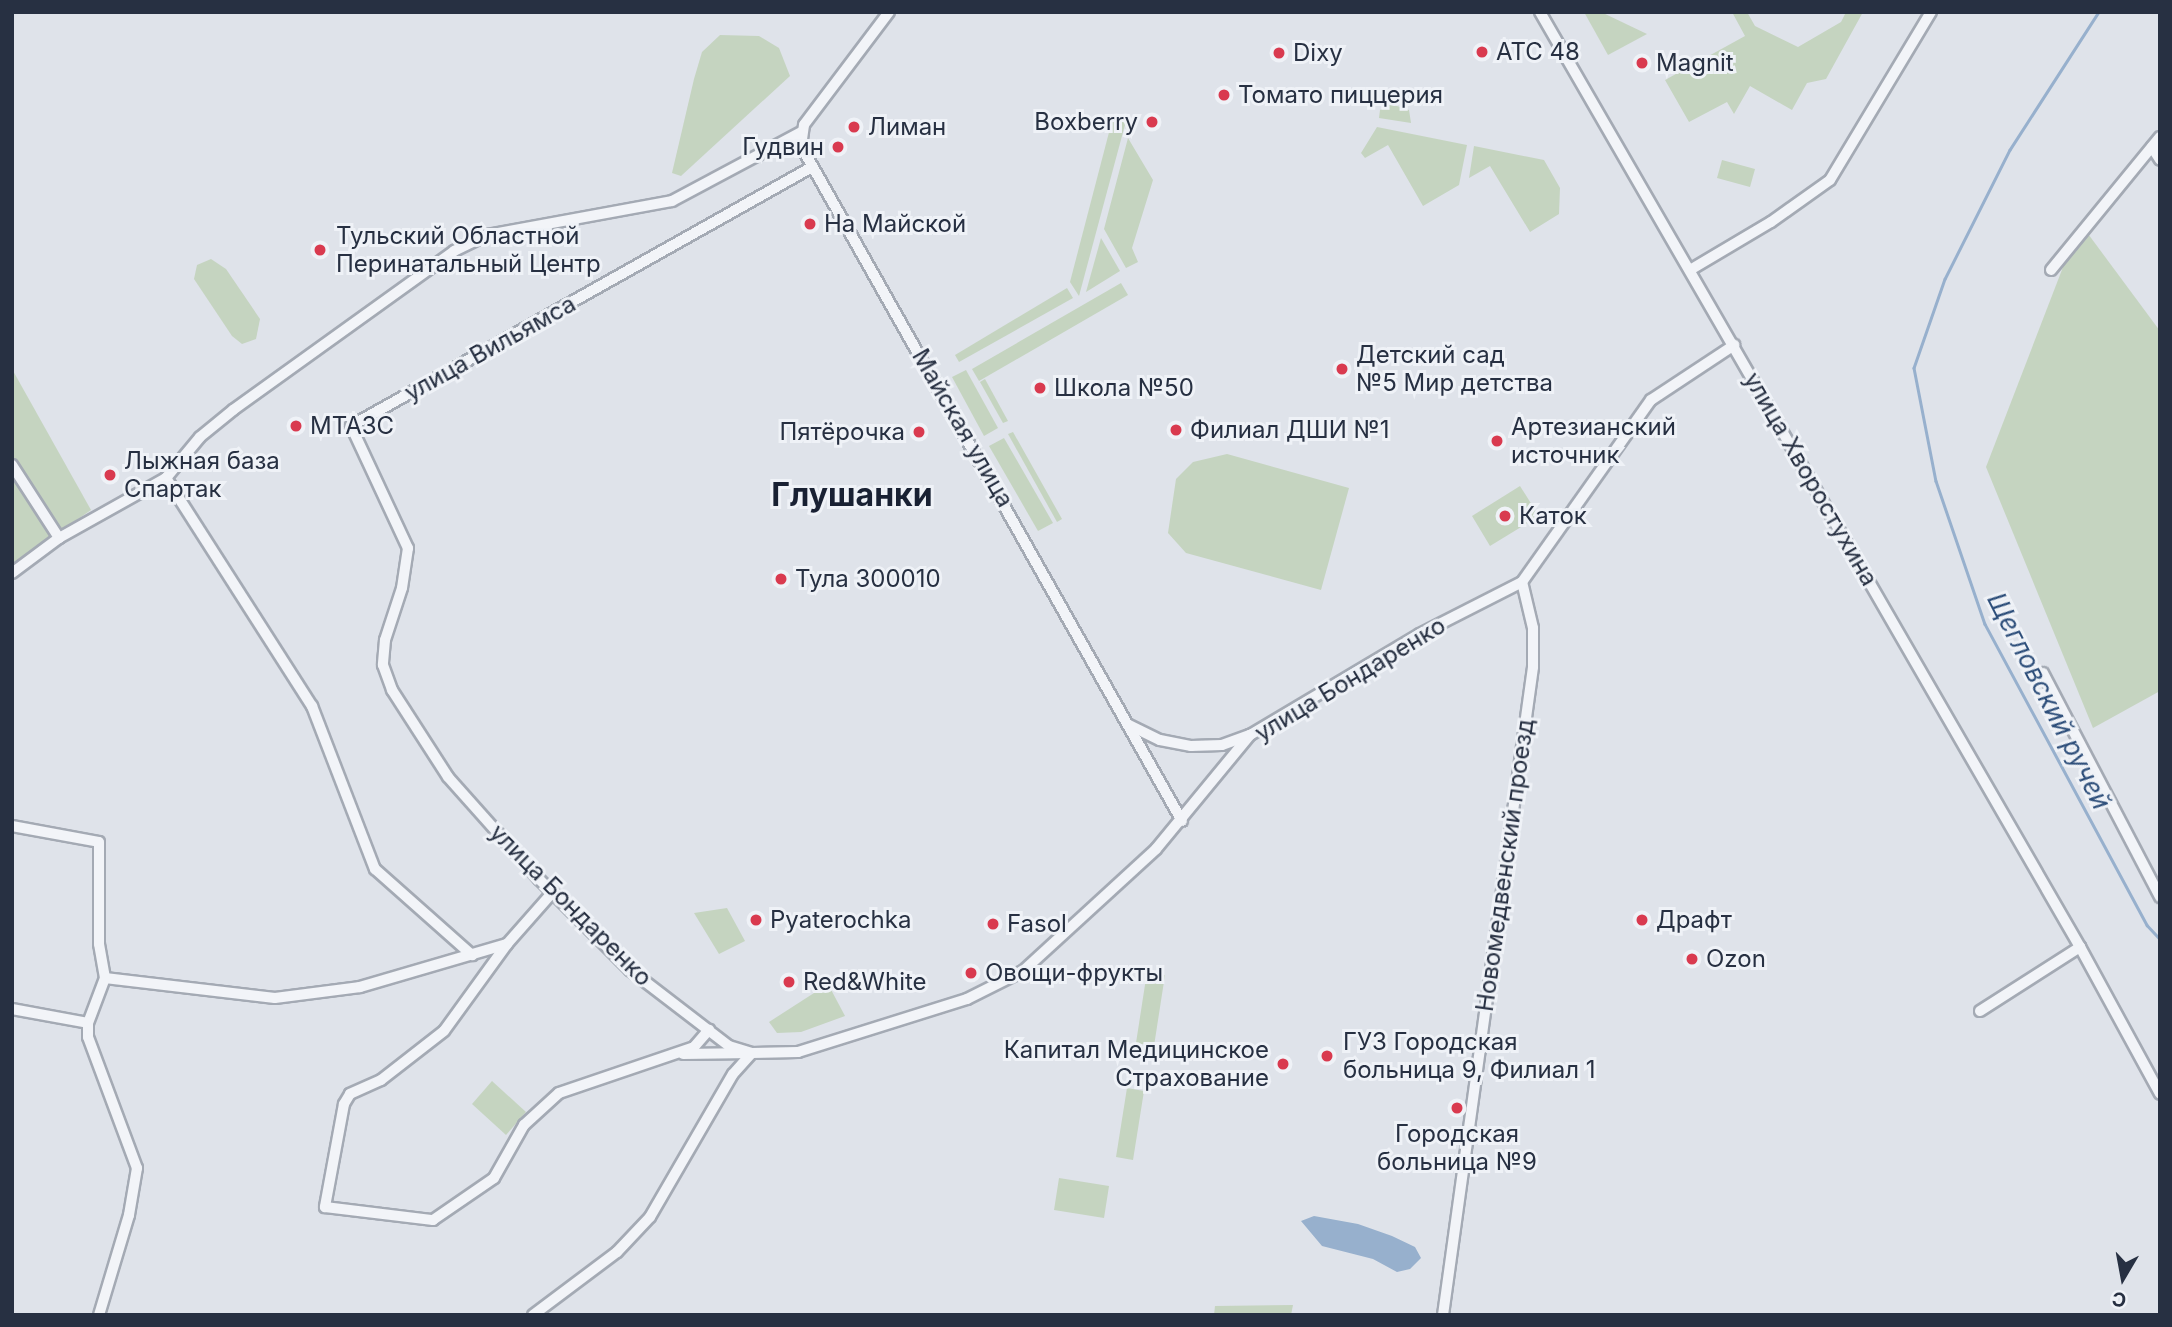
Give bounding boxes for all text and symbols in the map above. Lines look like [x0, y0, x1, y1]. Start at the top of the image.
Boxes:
place label: АТС 48 [1496, 38, 1580, 66]
place label: Dixy [1293, 39, 1343, 67]
marker: АТС 48 [1474, 44, 1490, 60]
marker: Dixy [1271, 45, 1287, 61]
place label: Magnit [1656, 49, 1734, 77]
marker: Magnit [1634, 55, 1650, 71]
place label: Томато пиццерия [1238, 81, 1443, 109]
marker: Томато пиццерия [1216, 87, 1232, 103]
place label: Boxberry [1034, 108, 1138, 136]
place label: Лиман [868, 113, 946, 141]
marker: Boxberry [1144, 114, 1160, 130]
marker: Лиман [846, 119, 862, 135]
place label: Гудвин [742, 133, 824, 161]
marker: Гудвин [830, 139, 846, 155]
place label: На Майской [824, 210, 966, 238]
marker: На Майской [802, 216, 818, 232]
place label: Тульский Областной Перинатальный Центр [336, 222, 601, 278]
marker: Тульский Областной Перинатальный Центр [310, 240, 330, 260]
street label: улица Вильямса [399, 289, 581, 407]
place label: Детский сад №5 Мир детства [1356, 341, 1553, 397]
street label: Майская улица [906, 344, 1020, 512]
marker: Детский сад №5 Мир детства [1334, 361, 1350, 377]
street label: улица Хворостухина [1738, 367, 1884, 591]
place label: Школа №50 [1054, 374, 1194, 402]
marker: Школа №50 [1032, 380, 1048, 396]
place label: МТАЗС [310, 412, 394, 440]
place label: Артезианский источник [1511, 413, 1676, 469]
place label: Филиал ДШИ №1 [1190, 416, 1390, 444]
marker: МТАЗС [288, 418, 304, 434]
place label: Пятёрочка [779, 418, 905, 446]
marker: Филиал ДШИ №1 [1168, 422, 1184, 438]
marker: Пятёрочка [911, 424, 927, 440]
marker: Артезианский источник [1489, 433, 1505, 449]
place label: Лыжная база Спартак [124, 447, 280, 503]
marker: Лыжная база Спартак [102, 467, 118, 483]
district label: Глушанки [771, 476, 933, 514]
place label: Каток [1519, 502, 1587, 530]
marker: Каток [1497, 508, 1513, 524]
place label: Тула 300010 [795, 565, 941, 593]
marker: Тула 300010 [773, 571, 789, 587]
water label: Щегловский ручей [1981, 587, 2117, 815]
street label: улица Бондаренко [1249, 611, 1451, 747]
street label: Новомедвенский проезд [1470, 717, 1540, 1013]
street label: улица Бондаренко [484, 818, 658, 992]
place label: Pyaterochka [770, 906, 911, 934]
place label: Драфт [1656, 906, 1732, 934]
place label: Fasol [1007, 910, 1067, 938]
marker: Pyaterochka [748, 912, 764, 928]
marker: Драфт [1634, 912, 1650, 928]
marker: Fasol [985, 916, 1001, 932]
place label: Ozon [1706, 945, 1766, 973]
marker: Ozon [1684, 951, 1700, 967]
place label: Овощи-фрукты [985, 959, 1163, 987]
marker: Овощи-фрукты [963, 965, 979, 981]
place label: Red&White [803, 968, 927, 996]
marker: Red&White [781, 974, 797, 990]
place label: ГУЗ Городская больница 9, Филиал 1 [1343, 1028, 1596, 1084]
place label: Капитал Медицинское Страхование [1004, 1036, 1269, 1092]
marker: ГУЗ Городская больница 9, Филиал 1 [1317, 1046, 1337, 1066]
marker: Капитал Медицинское Страхование [1275, 1056, 1291, 1072]
marker: Городская больница №9 [1449, 1100, 1465, 1116]
place label: Городская больница №9 [1377, 1120, 1537, 1176]
north arrow [2088, 1243, 2158, 1313]
text: С [2110, 1287, 2128, 1312]

